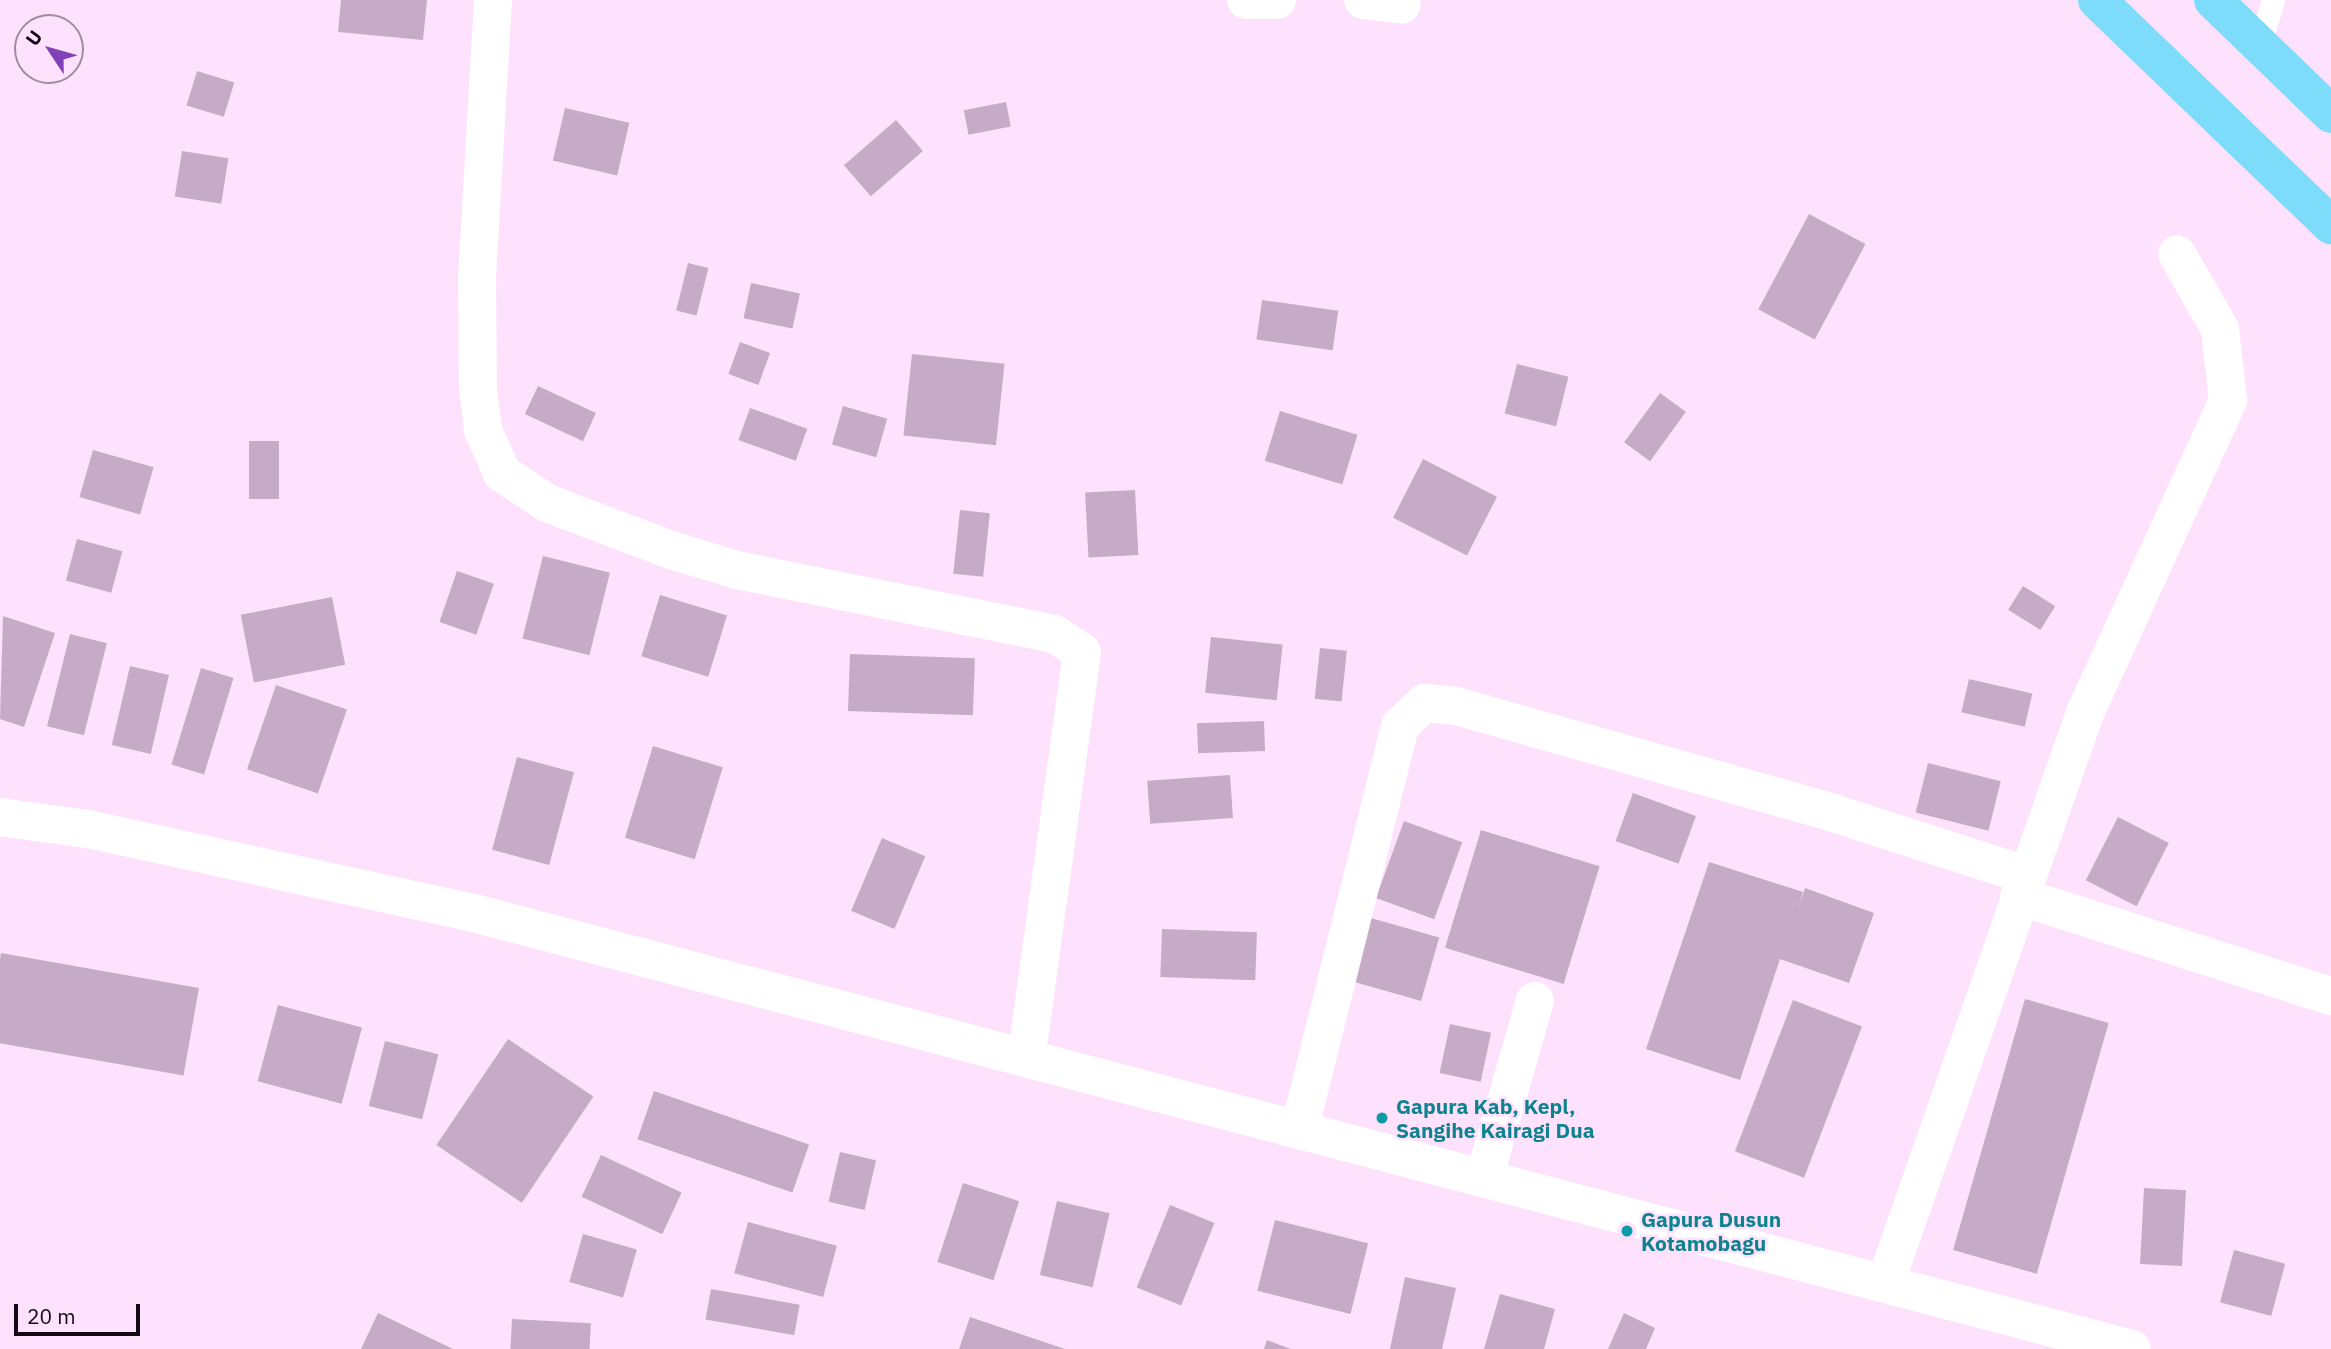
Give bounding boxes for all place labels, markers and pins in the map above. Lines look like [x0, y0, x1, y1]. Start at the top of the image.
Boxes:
place label: Gapura Kab, Kepl, Sangihe Kairagi Dua [1396, 1093, 1595, 1143]
marker: Gapura Kab, Kepl, Sangihe Kairagi Dua [1374, 1110, 1390, 1126]
place label: Gapura Dusun Kotamobagu [1641, 1206, 1781, 1256]
marker: Gapura Dusun Kotamobagu [1619, 1223, 1635, 1239]

